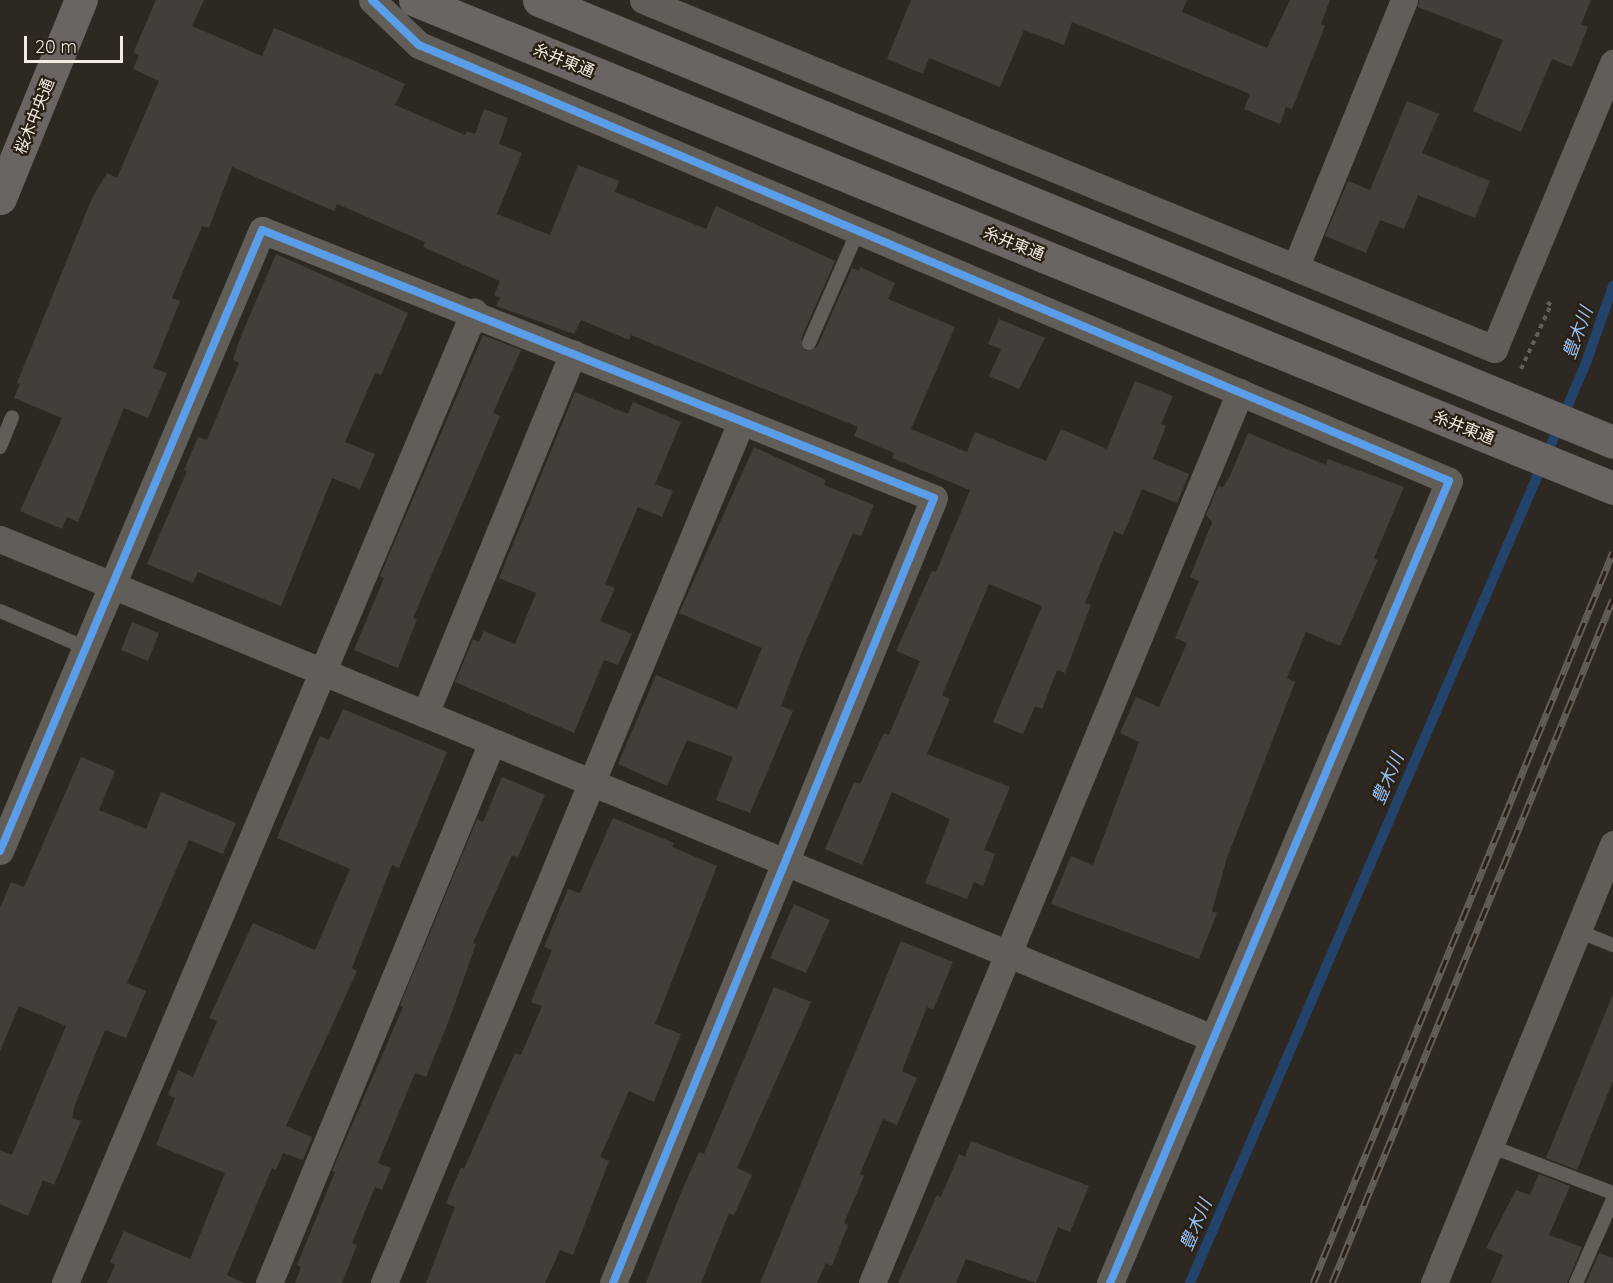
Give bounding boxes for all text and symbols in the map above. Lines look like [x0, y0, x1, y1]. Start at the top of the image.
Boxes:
scale bar [27, 24, 126, 62]
text: 20 m [35, 35, 77, 58]
street label: 糸井東通 [531, 39, 597, 81]
street label: 桜木中央通 [10, 75, 58, 157]
street label: 糸井東通 [981, 222, 1047, 264]
water label: 豊木川 [1559, 304, 1597, 362]
street label: 糸井東通 [1431, 406, 1497, 448]
water label: 豊木川 [1368, 750, 1408, 808]
water label: 豊木川 [1176, 1196, 1216, 1254]

